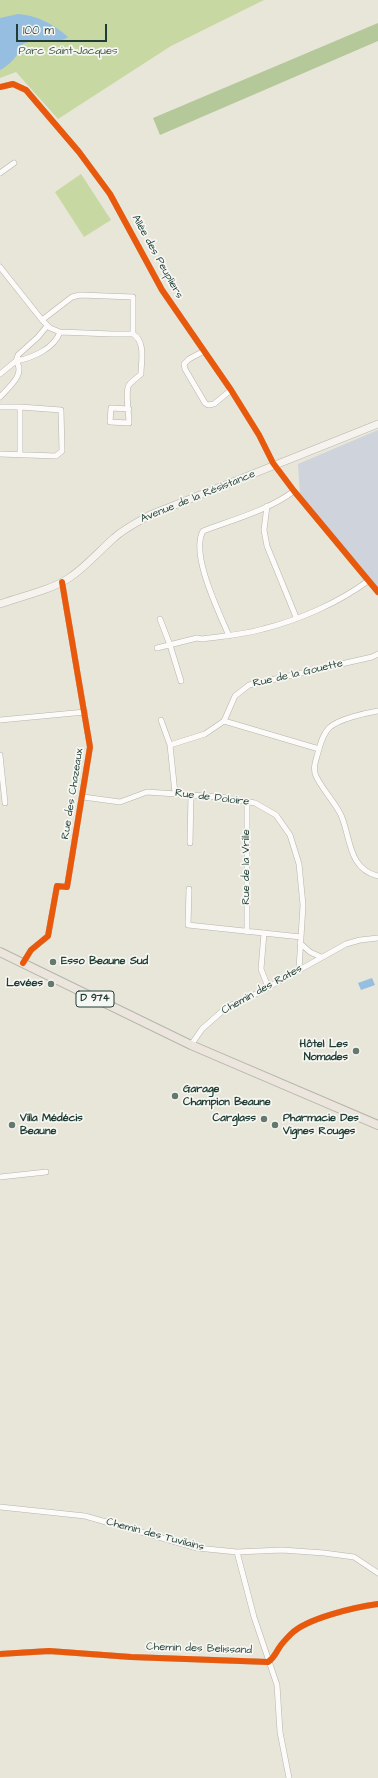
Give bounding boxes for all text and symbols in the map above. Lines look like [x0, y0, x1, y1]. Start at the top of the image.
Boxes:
scale bar [18, 16, 109, 42]
text: 100 m [23, 22, 54, 39]
park label: Parc Saint-Jacques [19, 45, 117, 59]
street label: Allée des Peupliers [128, 213, 186, 301]
street label: Avenue de la Résistance [139, 468, 257, 526]
street label: Rue de la Gouette [252, 657, 344, 691]
street label: Rue des Chazeaux [59, 748, 87, 840]
street label: Rue de Doloire [174, 787, 250, 809]
street label: Rue de la Vrille [240, 829, 254, 905]
place label: Esso Beaune Sud [61, 955, 148, 969]
marker: Esso Beaune Sud [48, 957, 58, 967]
street label: Chemin des Rates [219, 962, 305, 1018]
place label: Levées [6, 977, 43, 991]
marker: Levées [46, 979, 56, 989]
road number: D 974 [76, 991, 114, 1007]
place label: Hôtel Les Nomades [300, 1038, 348, 1064]
marker: Hôtel Les Nomades [351, 1046, 361, 1056]
place label: Garage Champion Beaune [183, 1083, 271, 1109]
marker: Garage Champion Beaune [170, 1091, 180, 1101]
place label: Villa Médécis Beaune [20, 1112, 83, 1138]
place label: Carglass [213, 1112, 256, 1126]
place label: Pharmacie Des Vignes Rouges [283, 1112, 359, 1138]
marker: Carglass [259, 1114, 269, 1124]
marker: Villa Médécis Beaune [7, 1120, 17, 1130]
marker: Pharmacie Des Vignes Rouges [270, 1120, 280, 1130]
street label: Chemin des Tuvilains [105, 1516, 205, 1554]
street label: Chemin des Belissand [146, 1641, 252, 1657]

